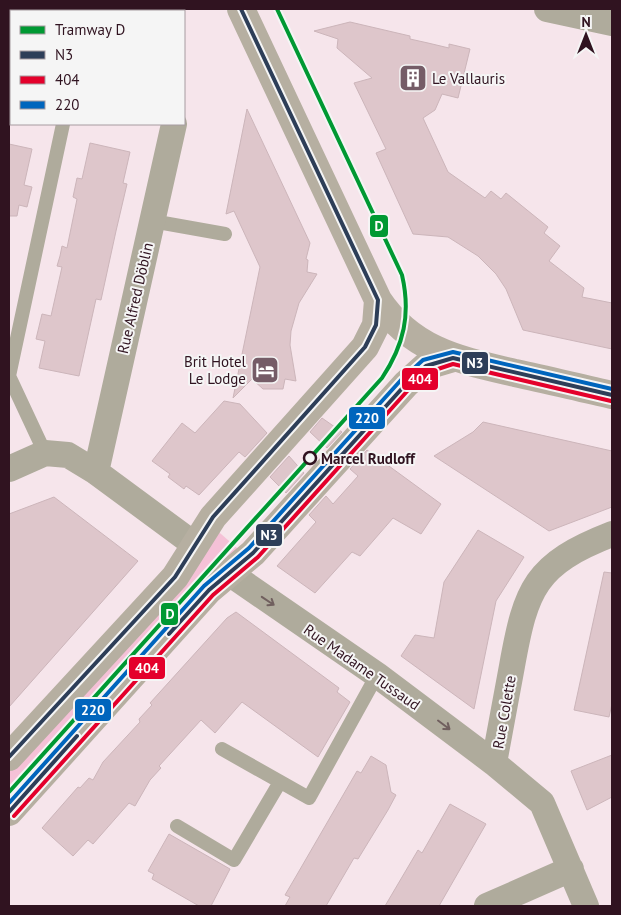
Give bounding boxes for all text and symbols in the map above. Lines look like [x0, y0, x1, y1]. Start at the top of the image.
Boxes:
legend [10, 10, 185, 125]
north arrow [561, 10, 611, 60]
text: N [581, 13, 591, 31]
text: Tramway D [55, 20, 125, 39]
text: N3 [55, 45, 73, 64]
building icon: Le Vallauris [398, 63, 428, 93]
place label: Le Vallauris [432, 69, 505, 88]
text: 404 [55, 70, 80, 89]
text: 220 [55, 95, 80, 114]
line badge: D [369, 214, 389, 238]
text: D [374, 217, 384, 235]
street label: Rue Alfred Döblin [113, 241, 157, 355]
line badge: N3 [461, 351, 489, 375]
place label: Brit Hotel Le Lodge [184, 352, 247, 388]
text: N3 [466, 354, 484, 372]
hotel icon: Brit Hotel Le Lodge [250, 355, 280, 385]
line badge: 404 [401, 367, 439, 391]
text: 404 [408, 370, 432, 388]
line badge: 220 [348, 406, 386, 430]
text: 220 [355, 409, 379, 427]
place label: Marcel Rudloff [321, 449, 416, 468]
marker: Marcel Rudloff [303, 451, 317, 465]
line badge: N3 [255, 523, 283, 547]
text: N3 [260, 526, 278, 544]
one-way arrow [261, 596, 275, 606]
line badge: D [160, 602, 179, 626]
text: D [165, 605, 175, 623]
street label: Rue Madame Tussaud [300, 620, 424, 714]
line badge: 404 [128, 656, 166, 680]
text: 404 [135, 659, 159, 677]
street label: Rue Colette [488, 674, 520, 750]
line badge: 220 [74, 698, 112, 722]
text: 220 [81, 701, 105, 719]
one-way arrow [437, 720, 450, 731]

